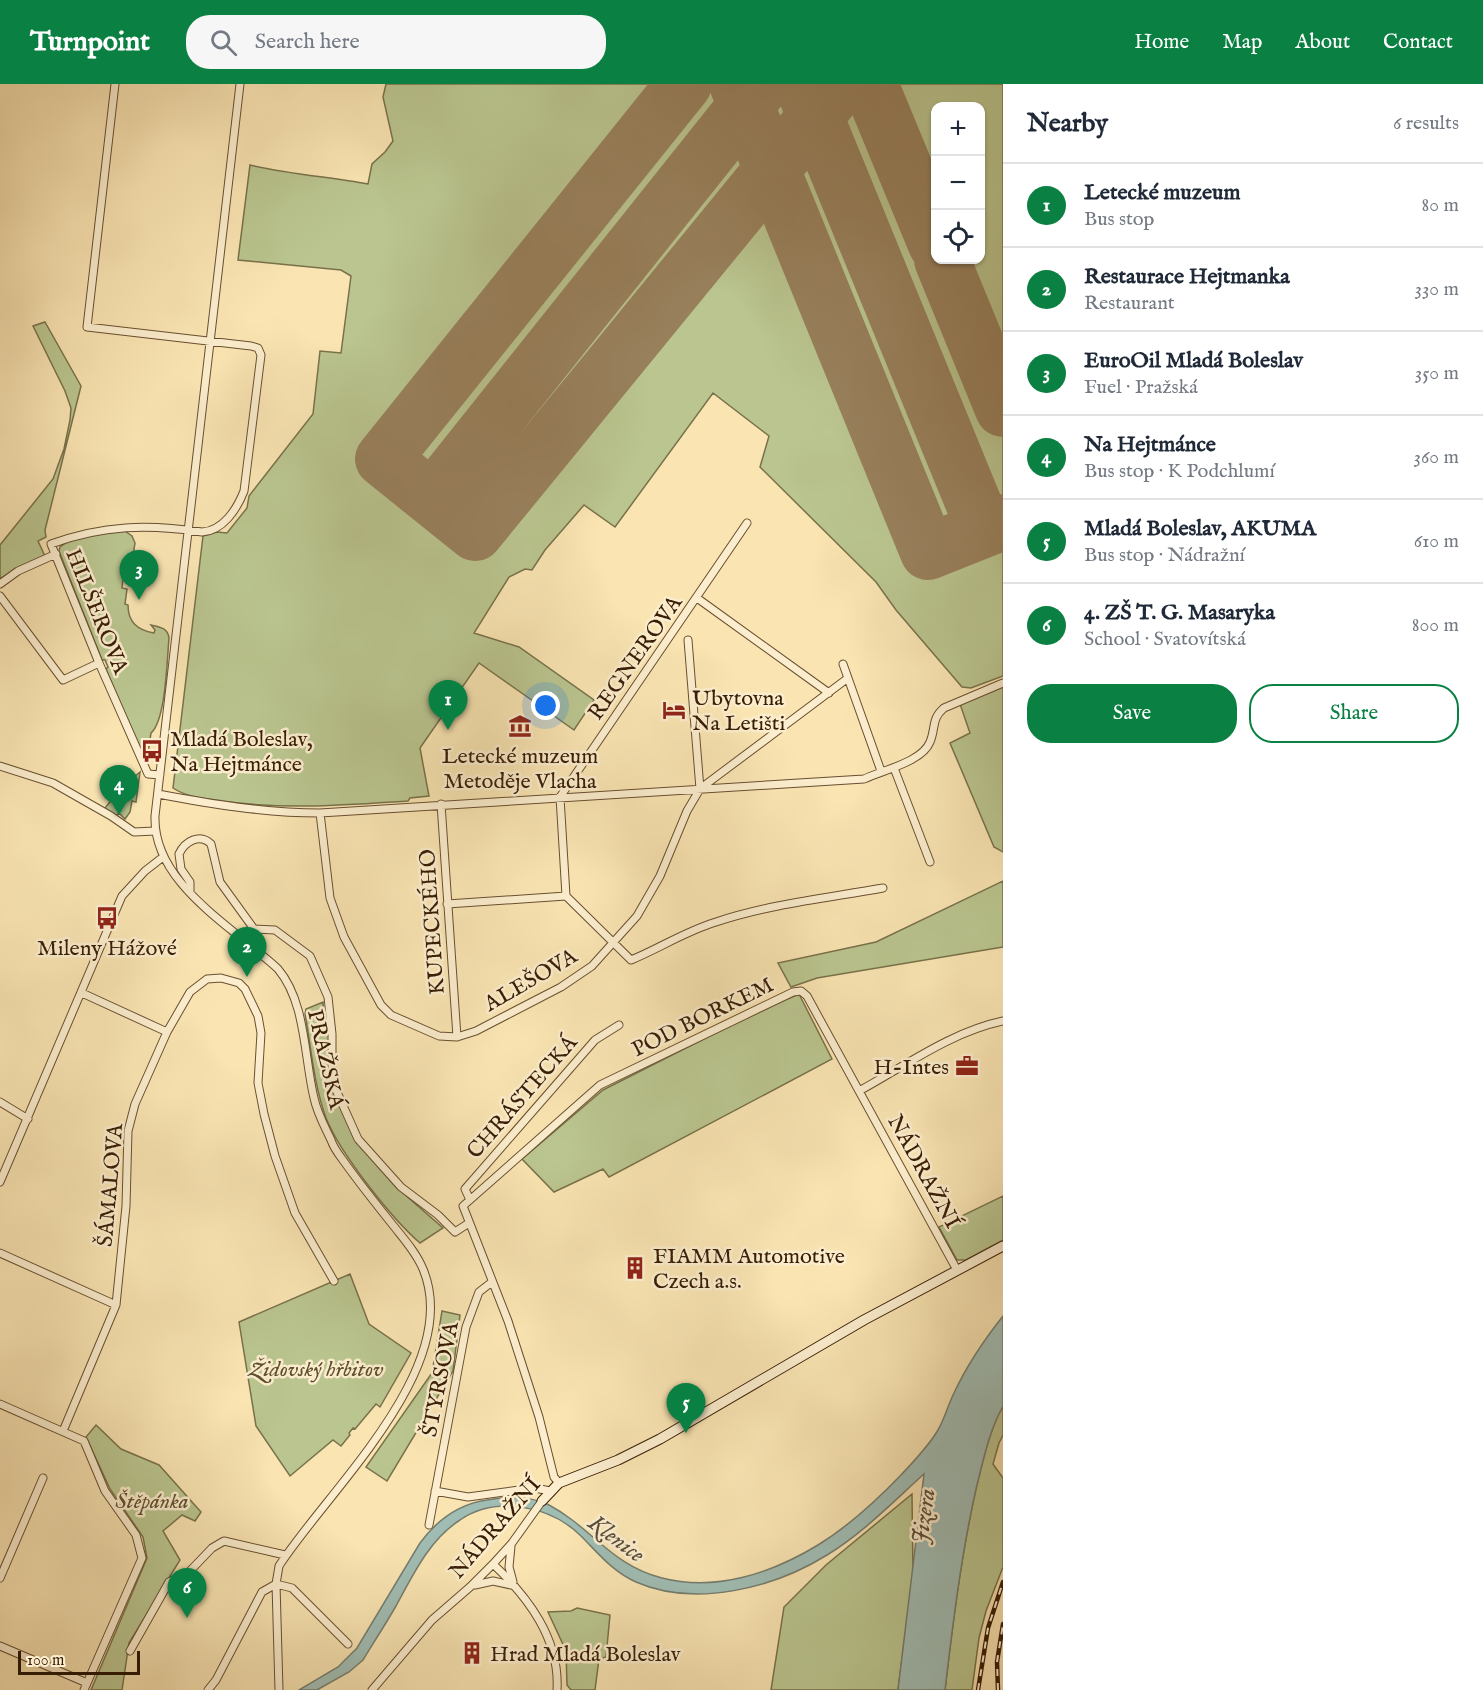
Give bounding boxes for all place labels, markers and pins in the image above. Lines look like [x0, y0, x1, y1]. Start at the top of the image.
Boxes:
pin: 3 [120, 550, 158, 600]
pin: 1 [428, 680, 468, 730]
place label: Ubytovna Na Letišti [692, 685, 785, 738]
hotel icon: Ubytovna Na Letišti [661, 697, 687, 723]
museum icon: Letecké muzeum Metoděje Vlacha [507, 713, 533, 739]
place label: Mladá Boleslav, Na Hejtmánce [170, 726, 313, 779]
bus stop icon: Mladá Boleslav, Na Hejtmánce [139, 738, 165, 764]
place label: Letecké muzeum Metoděje Vlacha [442, 743, 598, 796]
pin: 4 [100, 766, 138, 815]
bus stop icon: Mileny Hážové [94, 905, 120, 931]
pin: 2 [228, 928, 266, 977]
place label: Mileny Hážové [37, 935, 177, 963]
office icon: H-Intes [954, 1053, 980, 1079]
place label: H-Intes [873, 1054, 949, 1082]
place label: FIAMM Automotive Czech a.s. [653, 1243, 845, 1296]
building icon: FIAMM Automotive Czech a.s. [622, 1255, 648, 1281]
pin: 5 [666, 1384, 706, 1433]
pin: 6 [168, 1568, 207, 1618]
building icon: Hrad Mladá Boleslav [459, 1640, 485, 1666]
place label: Hrad Mladá Boleslav [490, 1641, 681, 1669]

